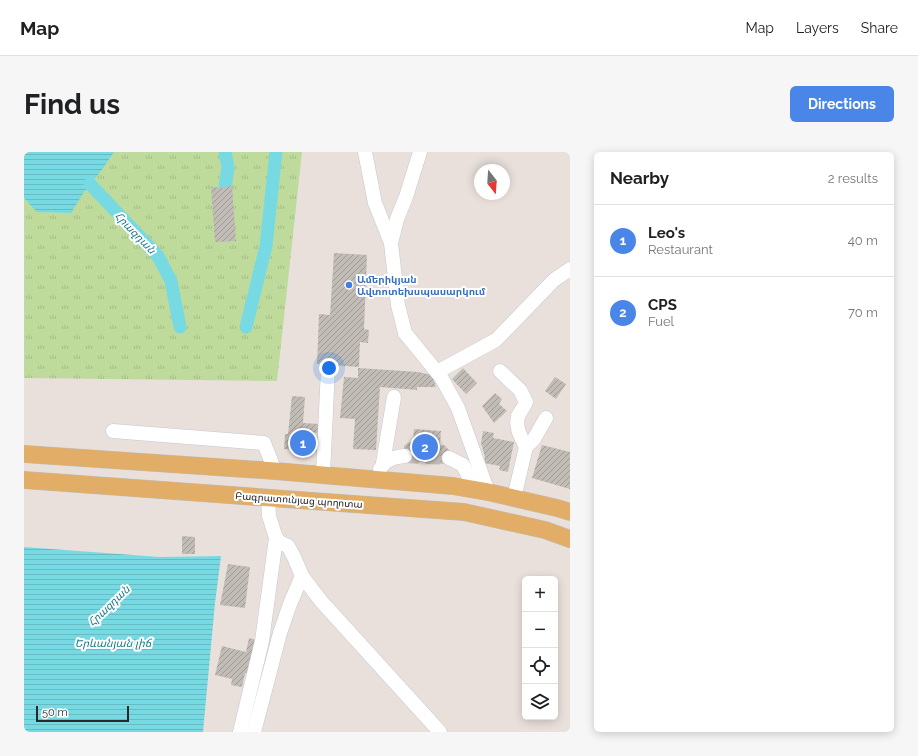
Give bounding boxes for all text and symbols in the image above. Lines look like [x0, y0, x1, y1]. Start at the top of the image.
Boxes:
text: Map [20, 17, 59, 39]
text: Map [746, 20, 774, 36]
text: Layers [796, 20, 839, 36]
text: Share [861, 20, 898, 36]
button: Directions [790, 86, 894, 122]
text: Find us [24, 88, 120, 121]
north arrow [474, 164, 510, 200]
text: Nearby [610, 168, 669, 188]
text: 2 results [828, 171, 878, 186]
water label: Հրազդան [112, 210, 158, 257]
text: Leo's [648, 224, 685, 242]
text: 1 [620, 233, 626, 248]
text: 40 m [848, 233, 878, 248]
text: Restaurant [648, 242, 713, 257]
place label: Ամերիկյան Ավտոտեխսպասարկում [357, 274, 486, 297]
marker: Ամերիկյան Ավտոտեխսպասարկում [344, 280, 354, 290]
text: CPS [648, 296, 677, 314]
text: 2 [619, 305, 627, 320]
text: 70 m [848, 305, 878, 320]
text: Fuel [648, 314, 674, 329]
your location [319, 358, 339, 378]
pin: 1 [290, 428, 316, 458]
pin: 2 [412, 432, 438, 462]
street label: Բագրատունյաց պողոտա [235, 490, 363, 510]
map controls [522, 576, 558, 720]
button: + [522, 576, 558, 612]
water label: Հրազդան [86, 583, 133, 629]
button: − [522, 612, 558, 648]
water label: Երևանյան լիճ [75, 637, 153, 650]
button: locate [522, 648, 558, 684]
button: layers [522, 684, 558, 720]
scale bar [36, 704, 129, 723]
text: 50 m [42, 706, 68, 719]

